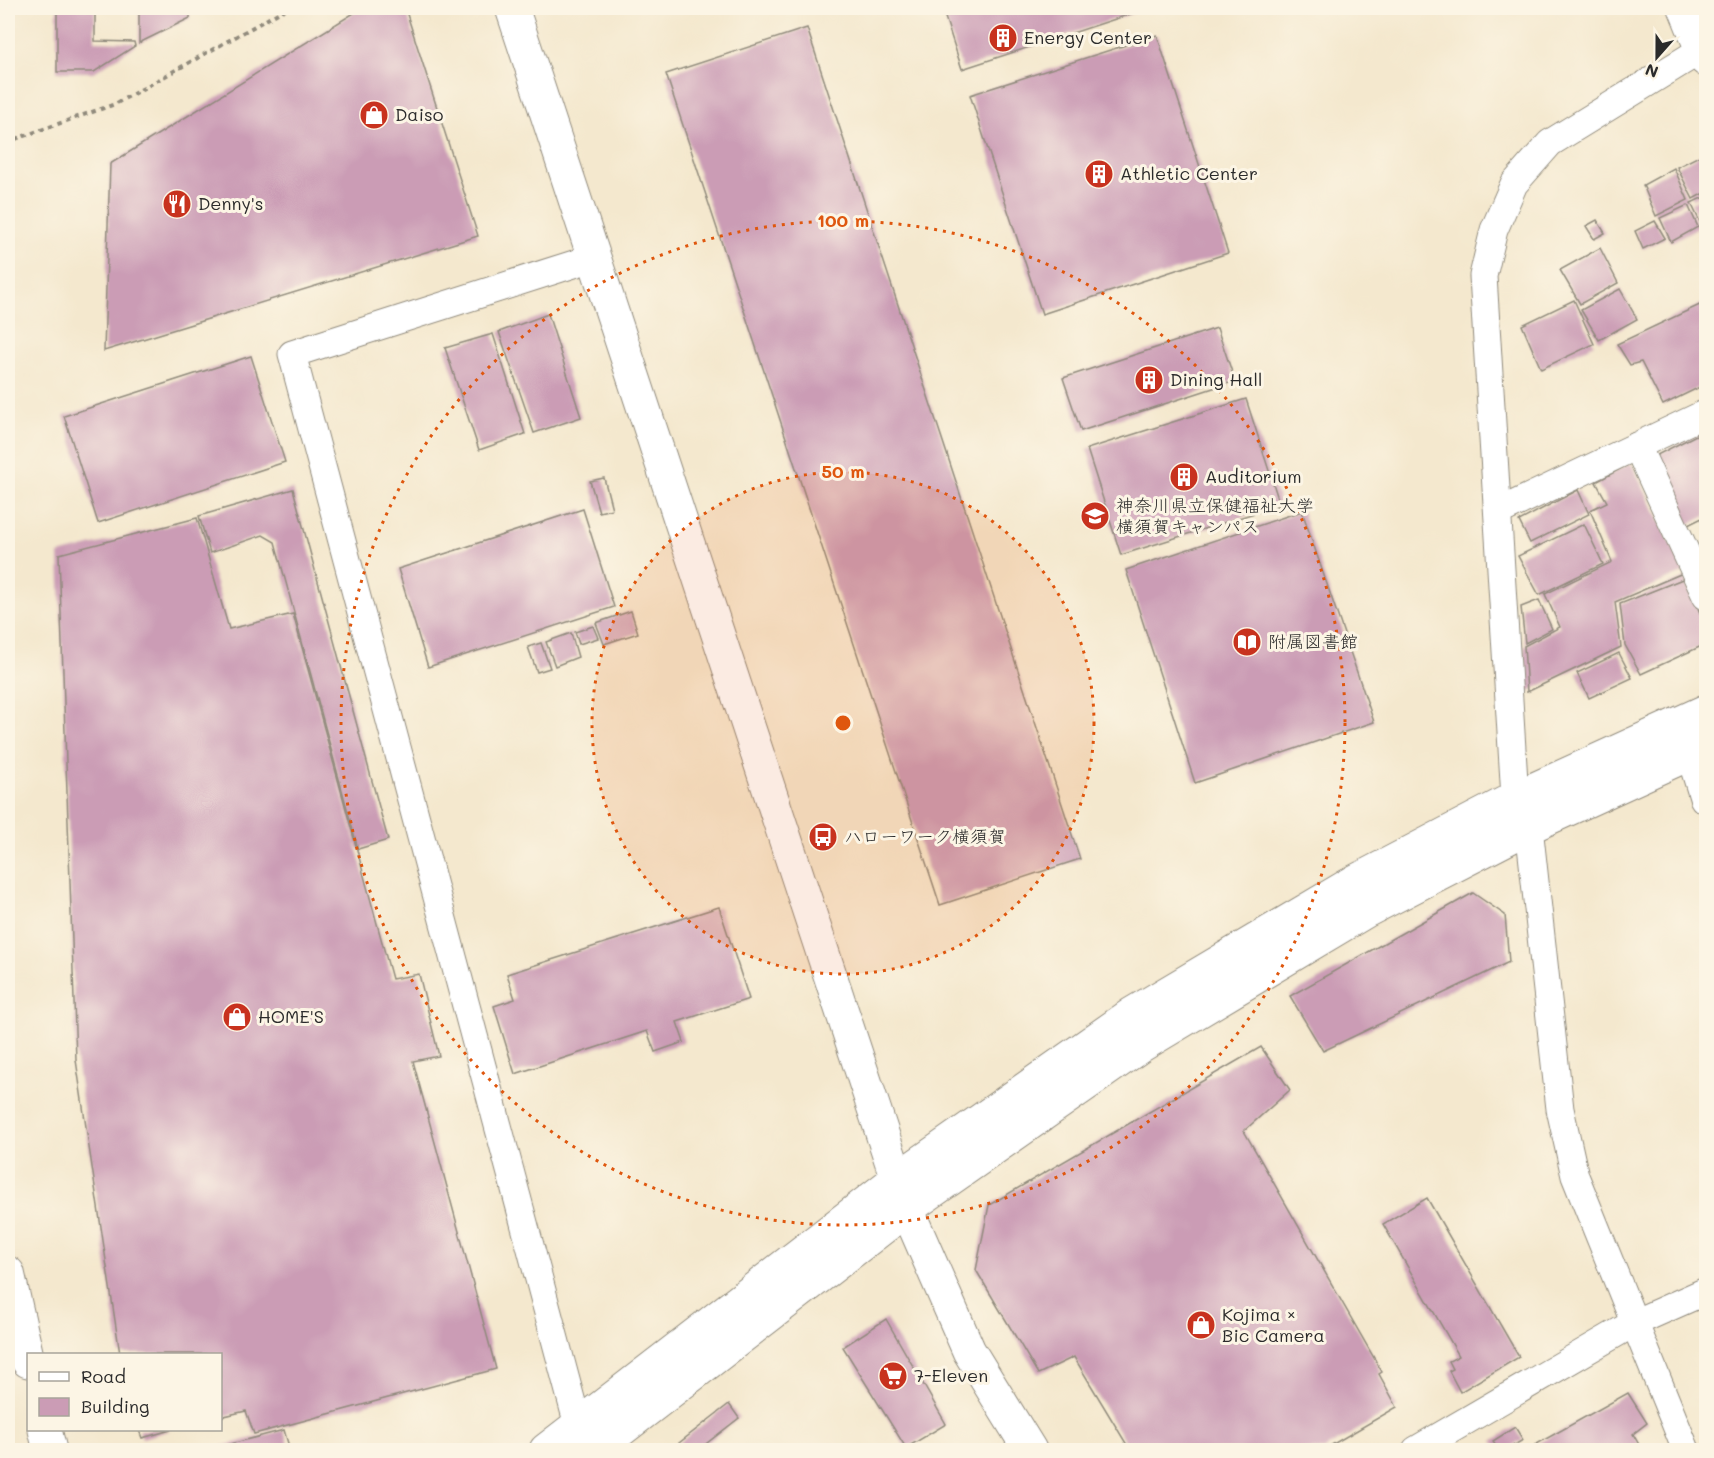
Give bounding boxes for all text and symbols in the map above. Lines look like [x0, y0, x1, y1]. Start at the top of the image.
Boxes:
building icon: Energy Center [987, 22, 1019, 54]
place label: Energy Center [1024, 25, 1152, 49]
north arrow [1627, 27, 1687, 87]
text: N [1642, 59, 1661, 83]
shop icon: Daiso [358, 99, 390, 131]
place label: Daiso [395, 102, 444, 126]
building icon: Athletic Center [1083, 158, 1115, 190]
place label: Athletic Center [1120, 161, 1258, 185]
restaurant icon: Denny's [161, 188, 193, 220]
place label: Denny's [198, 191, 264, 215]
text: 100 m [817, 208, 869, 232]
building icon: Dining Hall [1133, 364, 1165, 396]
place label: Dining Hall [1170, 367, 1263, 391]
text: 50 m [822, 459, 864, 483]
building icon: Auditorium [1168, 461, 1200, 493]
place label: Auditorium [1205, 464, 1302, 488]
place label: 神奈川県立保健福祉大学 横須賀キャンパス [1116, 493, 1314, 538]
school or university icon: 神奈川県立保健福祉大学 横須賀キャンパス [1079, 500, 1111, 532]
library icon: 附属図書館 [1231, 626, 1263, 658]
place label: 附属図書館 [1268, 629, 1358, 653]
centre of rings [833, 713, 853, 733]
bus stop icon: ハローワーク横須賀 [807, 821, 839, 853]
place label: ハローワーク横須賀 [844, 824, 1006, 848]
shop icon: HOME'S [221, 1001, 253, 1033]
place label: HOME'S [258, 1004, 324, 1028]
place label: Kojima × Bic Camera [1222, 1302, 1325, 1347]
shop icon: Kojima × Bic Camera [1185, 1309, 1217, 1341]
legend [27, 1353, 222, 1431]
supermarket icon: 7-Eleven [877, 1360, 909, 1392]
place label: 7-Eleven [914, 1363, 988, 1387]
text: Road [81, 1364, 126, 1388]
text: Building [81, 1394, 149, 1418]

